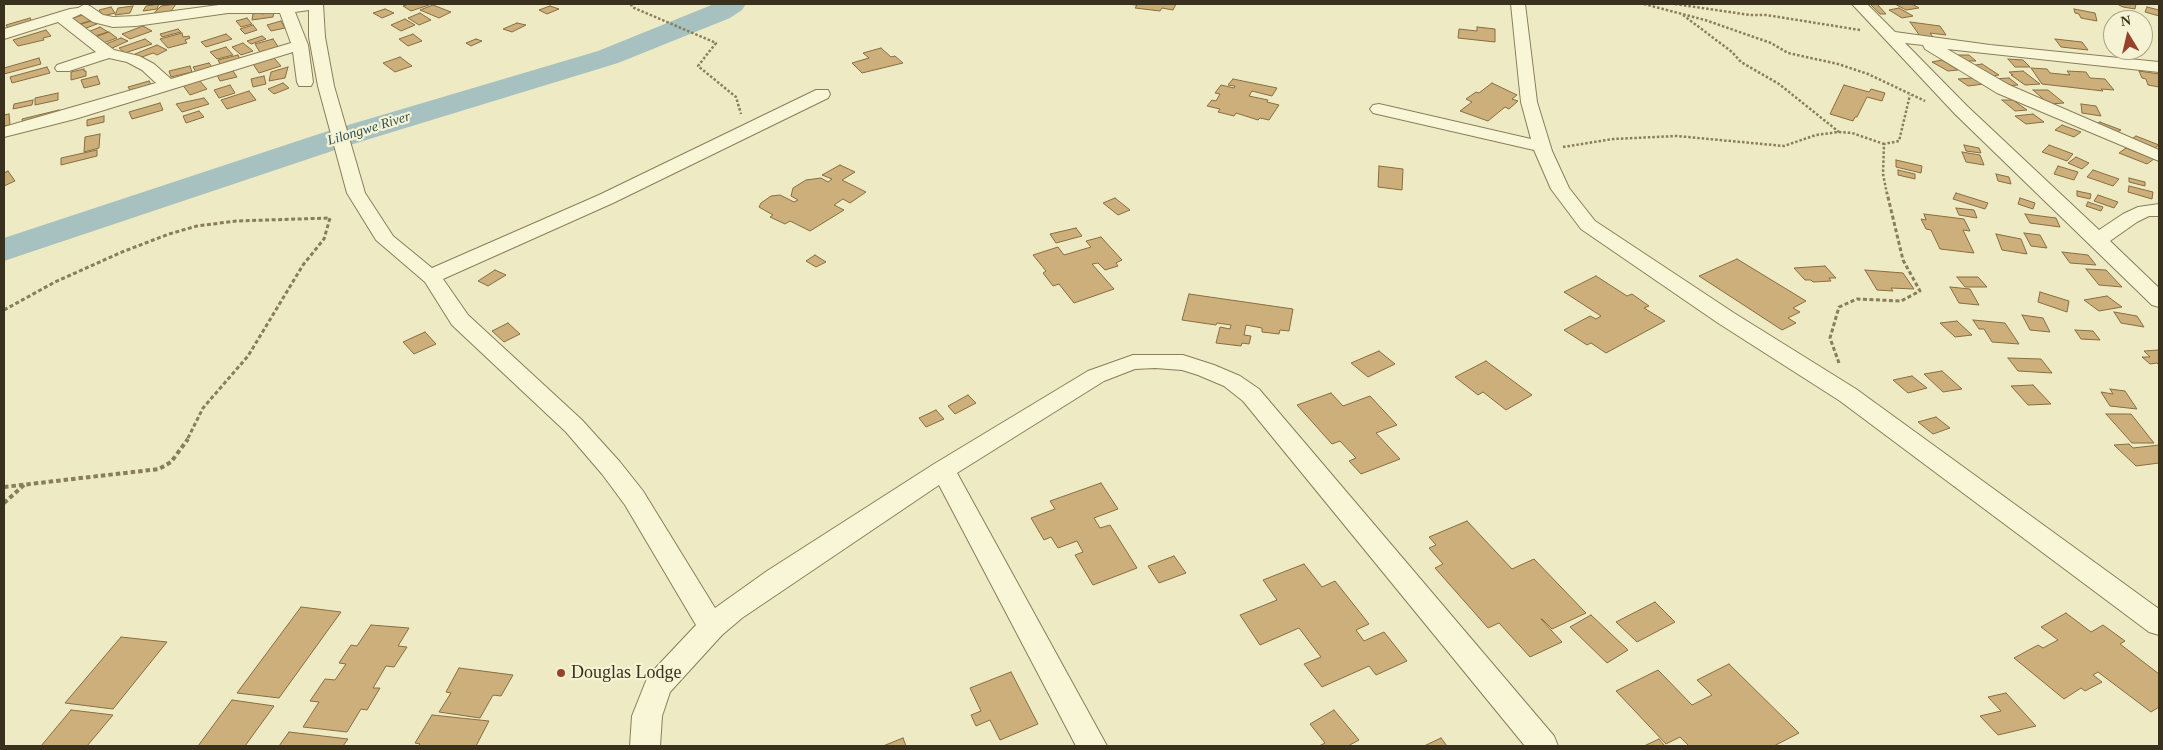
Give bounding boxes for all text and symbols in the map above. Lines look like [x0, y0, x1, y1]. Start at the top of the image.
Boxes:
north arrow [2103, 10, 2153, 60]
text: N [2120, 12, 2132, 29]
water label: Lilongwe River [325, 108, 413, 150]
place label: Douglas Lodge [571, 662, 681, 684]
marker: Douglas Lodge [555, 667, 567, 679]

